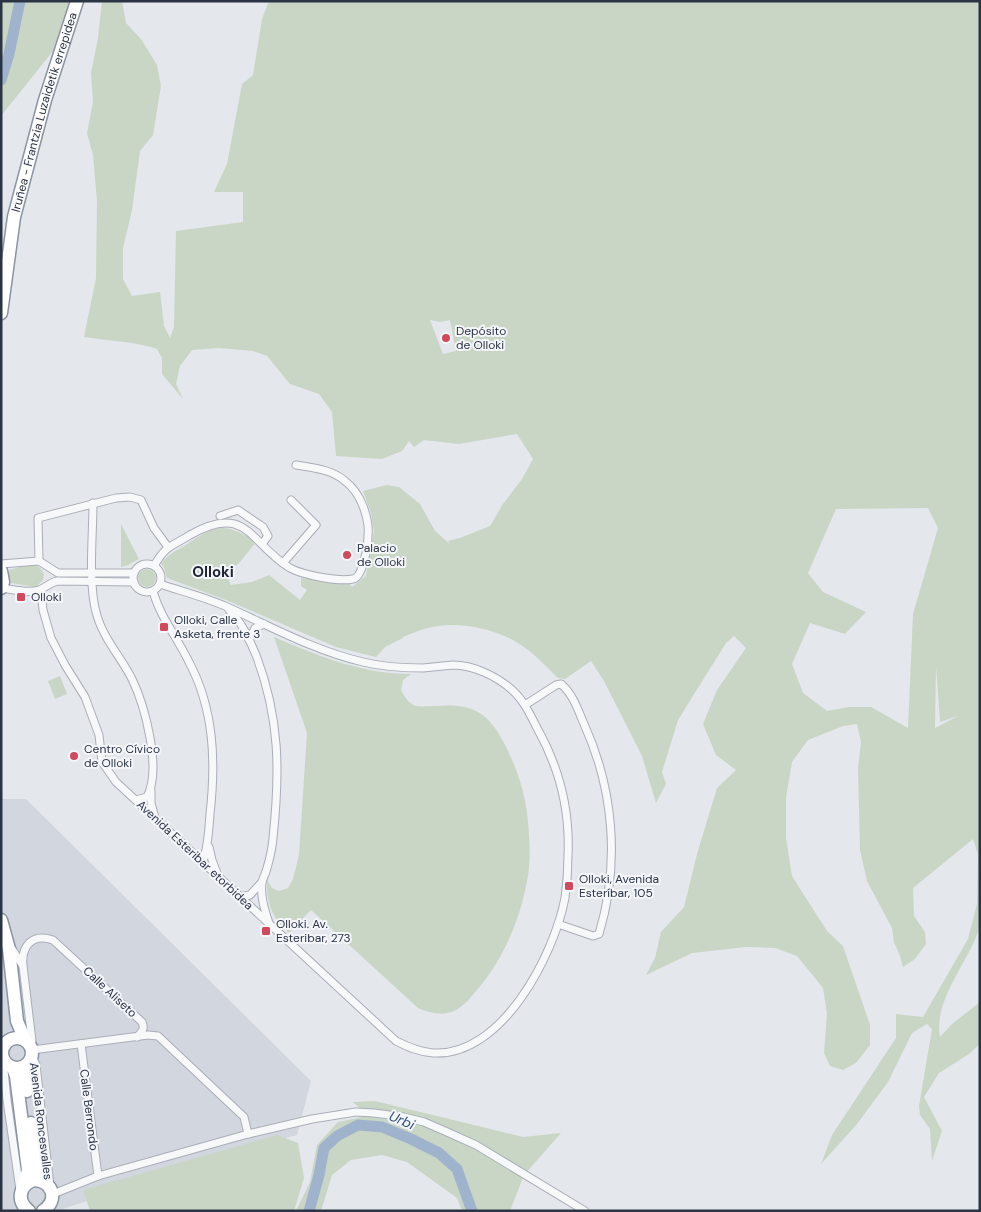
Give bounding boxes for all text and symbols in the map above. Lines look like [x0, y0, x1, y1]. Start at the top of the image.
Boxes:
street label: Iruñea - Frantzia Luzaidetik errepidea [8, 10, 81, 214]
place label: Depósito de Olloki [456, 323, 506, 353]
marker: Depósito de Olloki [440, 332, 452, 344]
place label: Palacio de Olloki [357, 540, 405, 570]
marker: Palacio de Olloki [341, 549, 353, 561]
district label: Olloki [192, 562, 234, 582]
place label: Olloki [31, 589, 62, 605]
marker: Olloki [15, 591, 27, 603]
place label: Olloki, Calle Asketa, frente 3 [174, 612, 260, 642]
marker: Olloki, Calle Asketa, frente 3 [158, 621, 170, 633]
place label: Centro Cívico de Olloki [84, 741, 160, 771]
marker: Centro Cívico de Olloki [68, 750, 80, 762]
street label: Avenida Esteribar etorbidea [133, 797, 257, 913]
place label: Olloki, Avenida Esteríbar, 105 [579, 871, 659, 901]
marker: Olloki, Avenida Esteríbar, 105 [563, 880, 575, 892]
place label: Olloki. Av. Esteribar, 273 [276, 916, 351, 946]
marker: Olloki. Av. Esteribar, 273 [260, 925, 272, 937]
street label: Calle Aliseto [80, 963, 140, 1021]
street label: Avenida Roncesvalles [26, 1061, 56, 1181]
street label: Calle Berrondo [76, 1068, 102, 1152]
water label: Urbi [386, 1107, 418, 1134]

